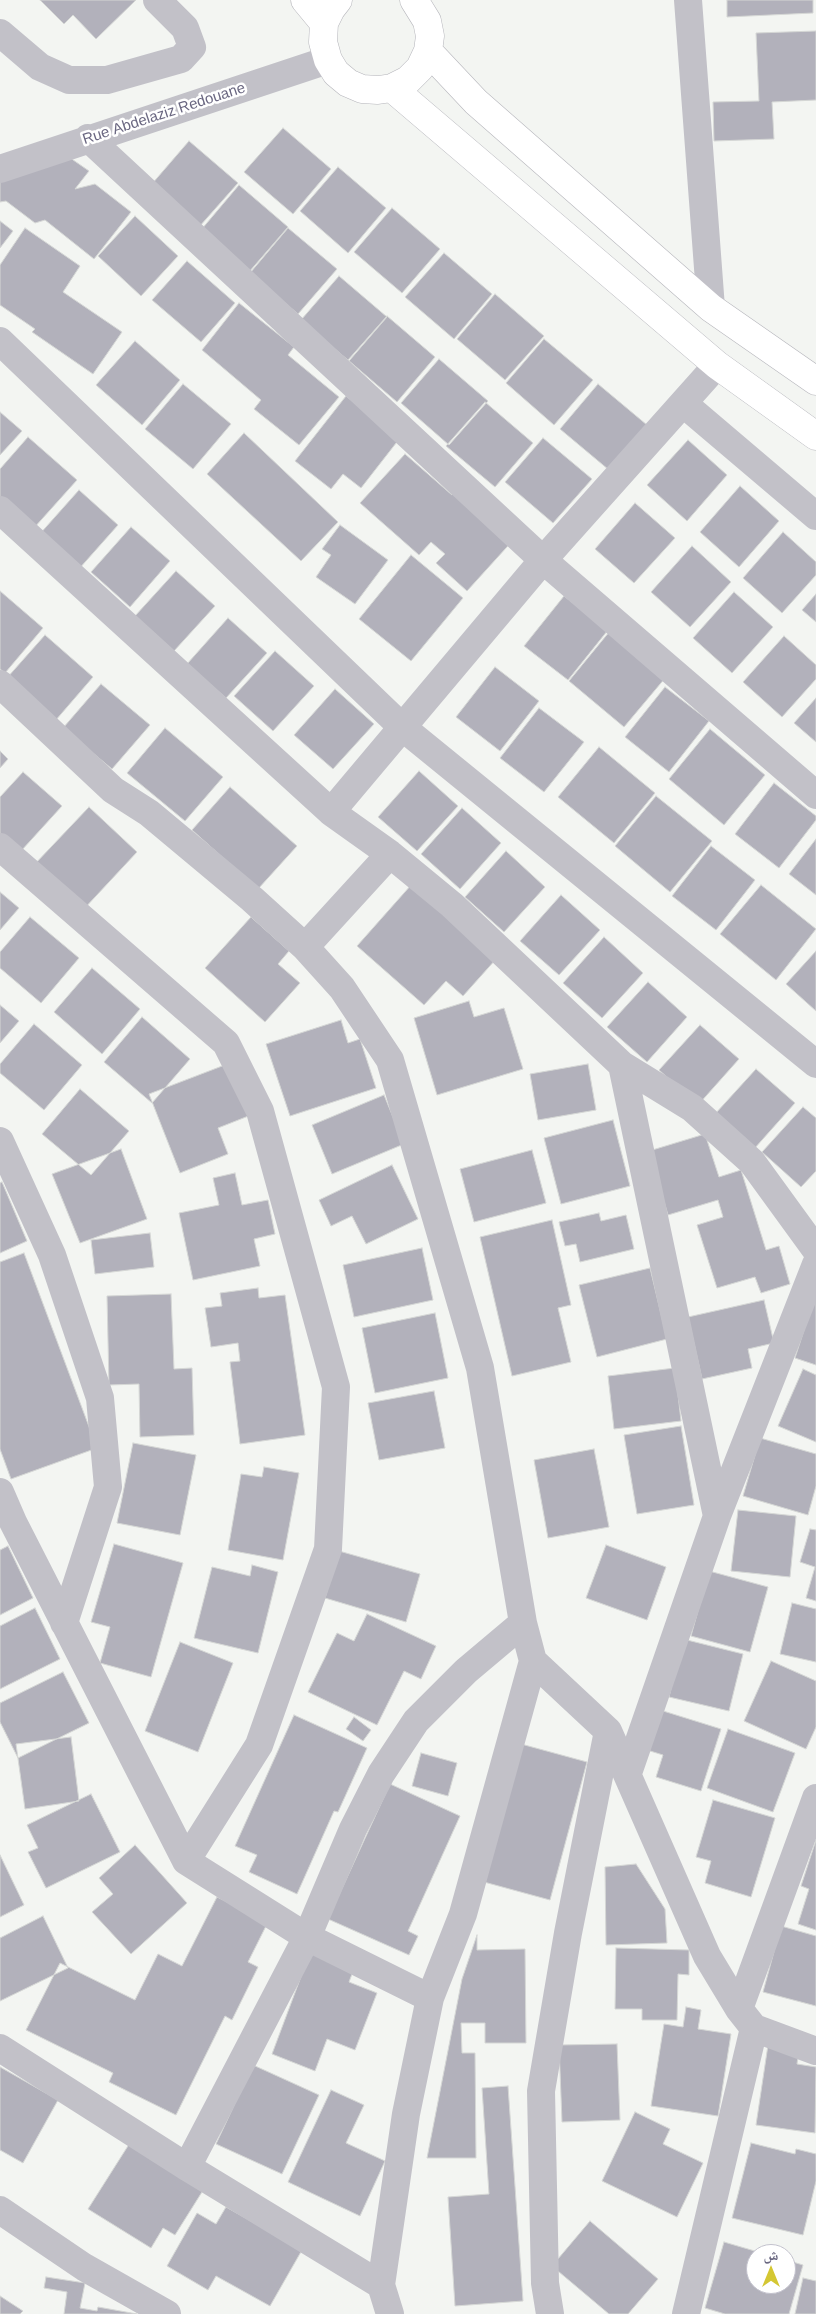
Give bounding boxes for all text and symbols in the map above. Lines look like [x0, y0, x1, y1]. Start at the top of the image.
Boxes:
street label: Rue Abdelaziz Redouane [80, 79, 248, 149]
north arrow [746, 2244, 796, 2294]
text: ش [764, 2247, 778, 2263]

